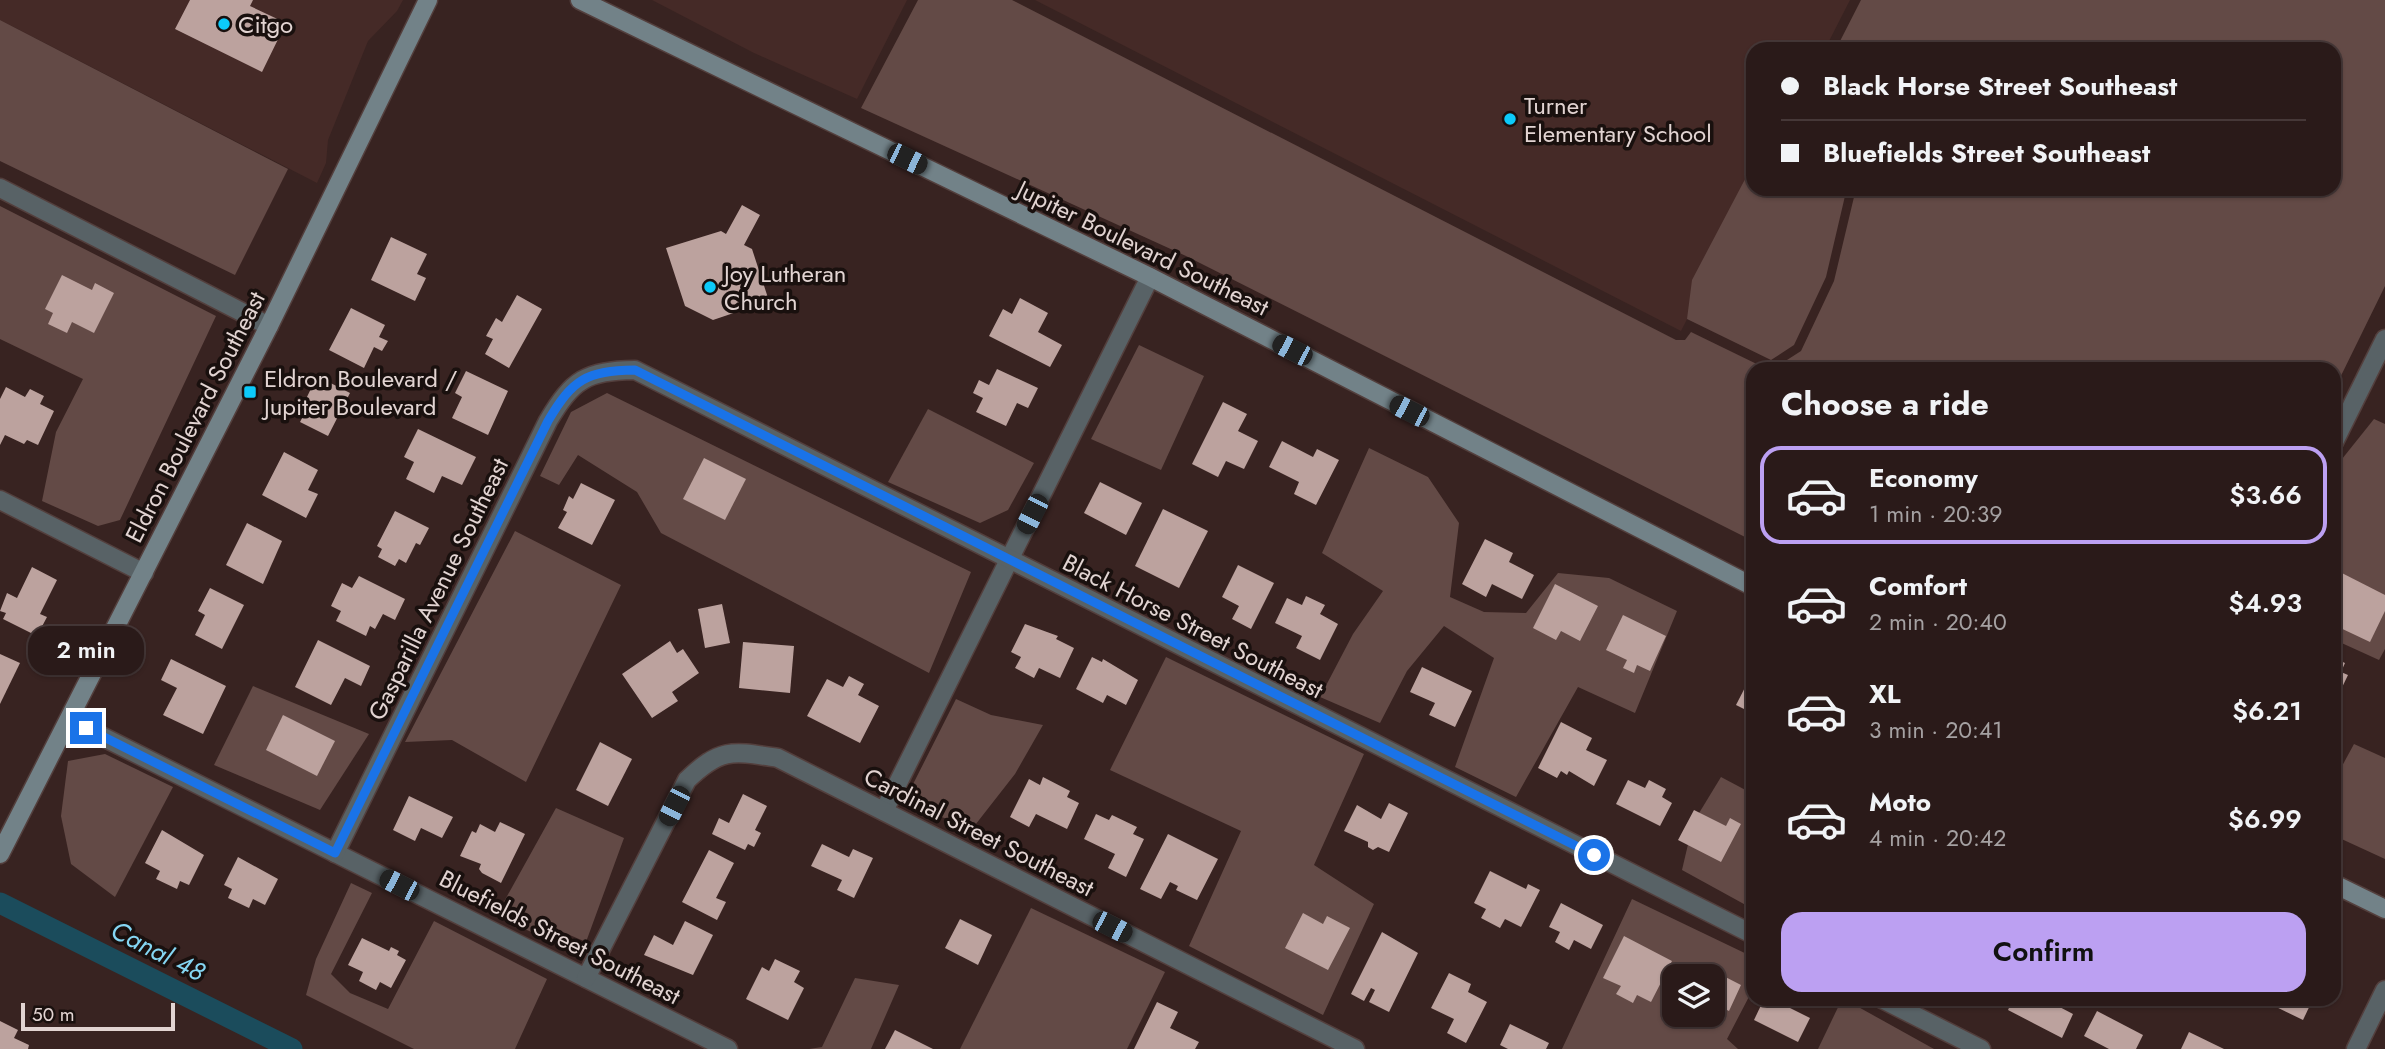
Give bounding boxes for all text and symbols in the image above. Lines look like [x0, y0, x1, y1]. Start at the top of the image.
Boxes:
place label: Citgo [238, 7, 293, 42]
marker: Citgo [216, 16, 232, 32]
text: Black Horse Street Southeast [1823, 67, 2177, 105]
place label: Turner Elementary School [1524, 88, 1712, 151]
marker: Turner Elementary School [1502, 111, 1518, 127]
text: Bluefields Street Southeast [1823, 134, 2150, 172]
car [884, 140, 931, 178]
street label: Jupiter Boulevard Southeast [1009, 170, 1275, 324]
place label: Joy Lutheran Church [721, 256, 846, 319]
marker: Joy Lutheran Church [702, 279, 718, 295]
street label: Eldron Boulevard Southeast [116, 285, 274, 549]
car [1269, 331, 1316, 369]
place label: Eldron Boulevard / Jupiter Boulevard [261, 361, 457, 424]
text: Choose a ride [1781, 381, 1989, 427]
marker: Eldron Boulevard / Jupiter Boulevard [242, 384, 258, 400]
car [1386, 392, 1433, 430]
street label: Gasparilla Avenue Southeast [359, 452, 517, 726]
text: Economy [1869, 459, 1978, 497]
icon: car [1785, 464, 1848, 527]
text: $3.66 [2230, 476, 2302, 514]
car [1014, 491, 1051, 537]
text: 1 min · 20:39 [1869, 497, 2003, 531]
street label: Black Horse Street Southeast [1057, 545, 1330, 707]
text: Comfort [1869, 567, 1967, 605]
icon: car [1785, 572, 1848, 635]
text: $4.93 [2229, 584, 2302, 622]
text: 2 min · 20:40 [1869, 605, 2007, 639]
callout: 2 min [28, 626, 144, 676]
text: 2 min [56, 633, 116, 667]
text: XL [1869, 675, 1901, 713]
icon: car [1785, 680, 1848, 743]
text: $6.21 [2232, 692, 2302, 730]
route end [70, 712, 102, 744]
text: 3 min · 20:41 [1869, 713, 2003, 747]
street label: Cardinal Street Southeast [858, 759, 1100, 905]
car [656, 783, 693, 829]
text: Moto [1869, 783, 1931, 821]
icon: car [1785, 788, 1848, 851]
text: $6.99 [2228, 800, 2302, 838]
text: 4 min · 20:42 [1869, 821, 2006, 855]
route start [1578, 839, 1610, 871]
street label: Bluefields Street Southeast [433, 861, 687, 1013]
car [376, 866, 423, 904]
car [1089, 908, 1136, 946]
water label: Canal 48 [104, 911, 212, 991]
button: Confirm [1781, 912, 2306, 992]
map controls [1662, 964, 1725, 1027]
button: layers [1662, 964, 1725, 1027]
scale bar [21, 1000, 175, 1032]
text: 50 m [32, 1001, 75, 1028]

